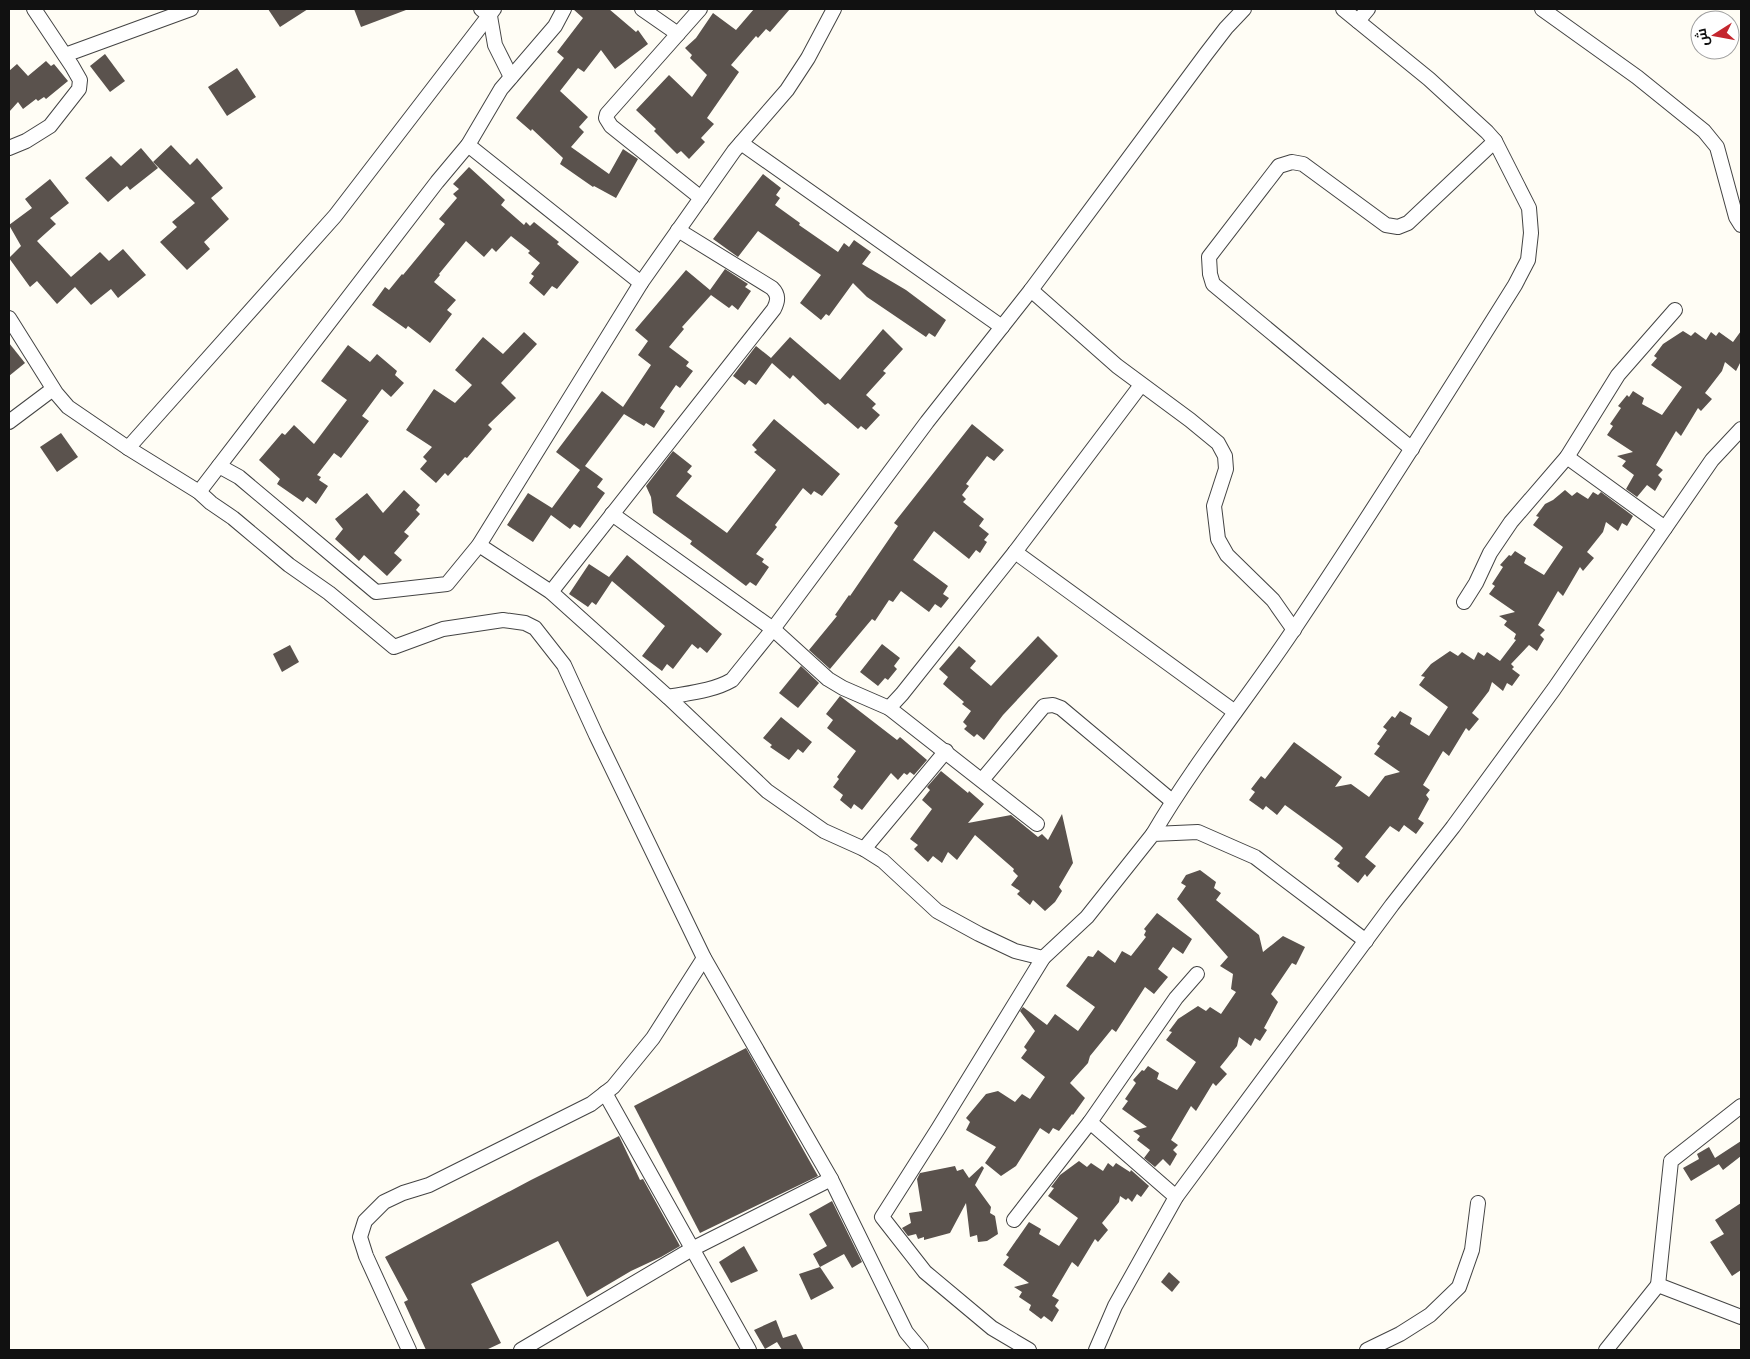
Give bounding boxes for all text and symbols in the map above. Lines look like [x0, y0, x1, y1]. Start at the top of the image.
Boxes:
north arrow [1690, 10, 1740, 60]
text: ش [1692, 27, 1713, 48]

